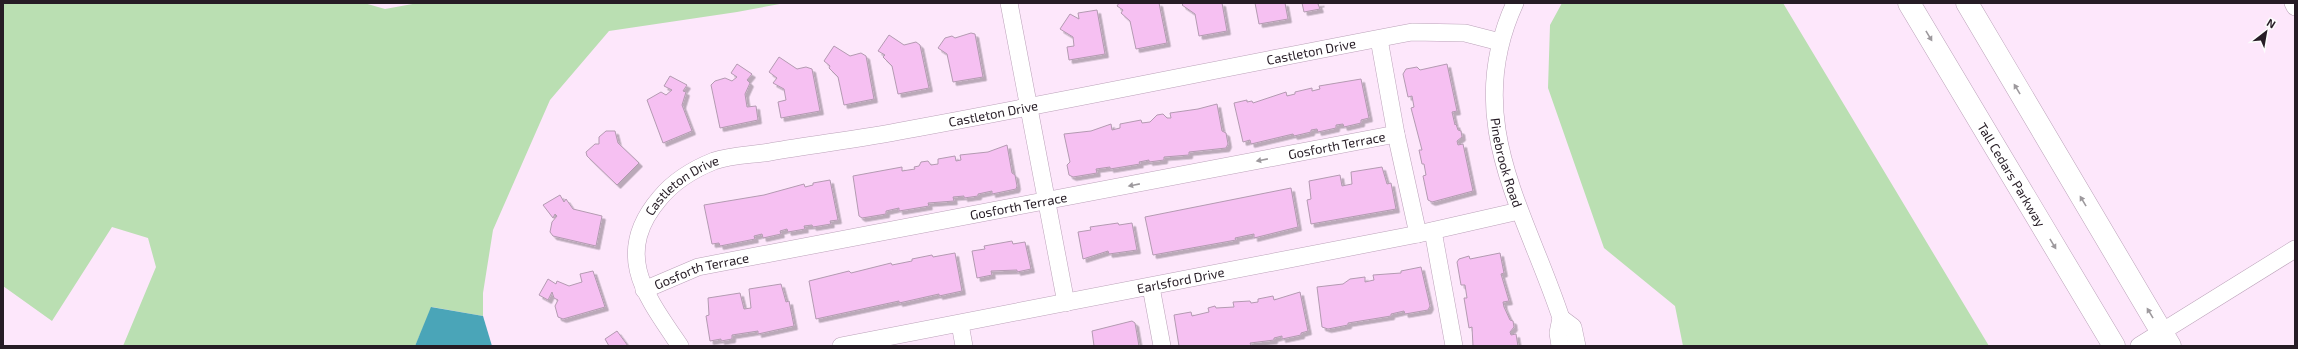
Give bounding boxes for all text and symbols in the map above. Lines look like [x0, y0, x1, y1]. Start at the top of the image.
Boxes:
north arrow [2246, 12, 2286, 52]
text: N [2265, 15, 2278, 31]
one-way arrow [1926, 30, 1933, 42]
street label: Castleton Drive [1265, 35, 1357, 68]
one-way arrow [2014, 83, 2021, 95]
street label: Castleton Drive [947, 97, 1039, 130]
street label: Pinebrook Road [1487, 117, 1526, 210]
street label: Tall Cedars Parkway [1974, 120, 2049, 230]
street label: Gosforth Terrace [1287, 128, 1387, 162]
street label: Castleton Drive [641, 152, 721, 218]
one-way arrow [1256, 157, 1268, 163]
one-way arrow [1128, 182, 1140, 188]
street label: Gosforth Terrace [969, 189, 1069, 223]
one-way arrow [2080, 195, 2087, 207]
one-way arrow [2049, 239, 2057, 249]
street label: Gosforth Terrace [652, 249, 750, 293]
street label: Earlsford Drive [1136, 264, 1226, 296]
one-way arrow [2146, 307, 2153, 319]

